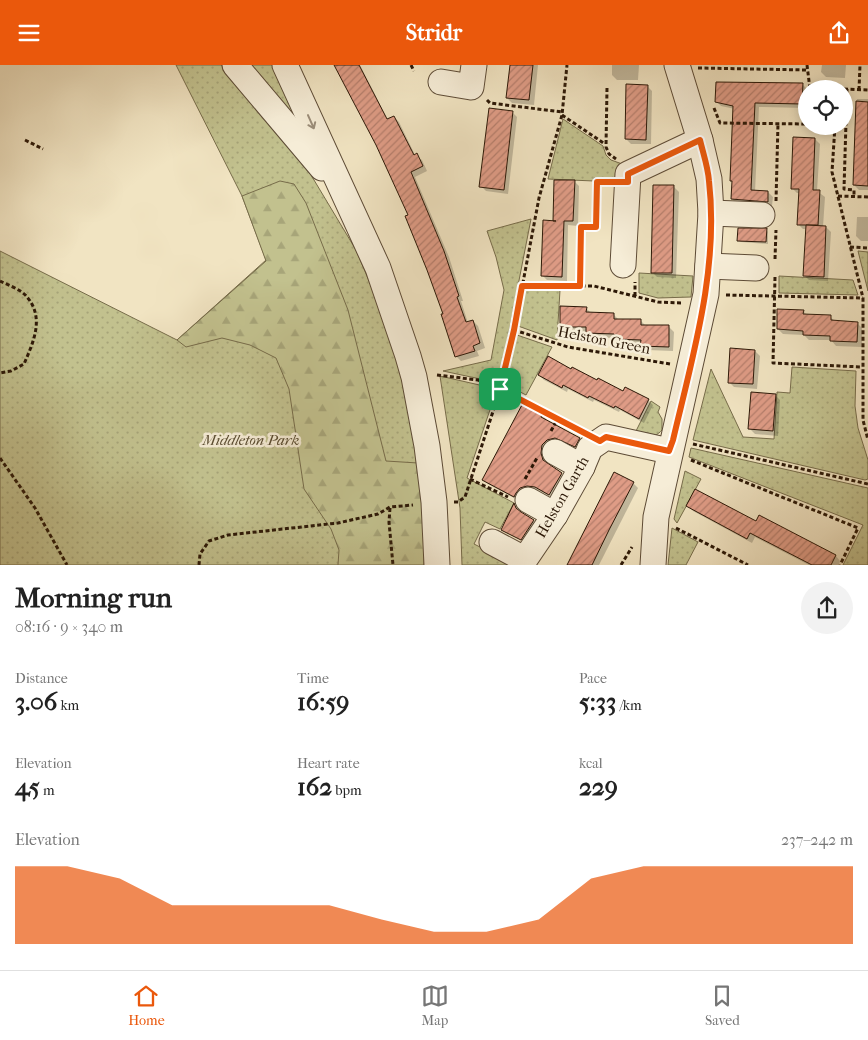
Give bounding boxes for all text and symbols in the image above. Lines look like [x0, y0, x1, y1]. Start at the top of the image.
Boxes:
icon: menu [15, 19, 43, 47]
icon: share [825, 19, 853, 47]
text: Stridr [406, 20, 462, 46]
map controls [798, 80, 853, 135]
button: locate [798, 80, 853, 135]
one-way arrow [306, 114, 316, 129]
street label: Helston Green [556, 322, 652, 358]
pin [479, 368, 521, 410]
icon: arrive [486, 375, 514, 403]
park label: Middleton Park [202, 431, 300, 449]
street label: Helston Garth [531, 452, 593, 541]
text: Morning run [15, 581, 172, 614]
button: share [801, 582, 853, 634]
text: 08:16 · 9 × 340 m [15, 617, 123, 636]
text: Distance [15, 670, 68, 687]
text: Time [297, 670, 329, 687]
text: Pace [579, 670, 607, 687]
text: 3.06 [15, 687, 57, 716]
text: 16:59 [297, 687, 349, 716]
text: 5:33 [579, 687, 616, 716]
text: km [57, 697, 79, 714]
text: /km [616, 697, 642, 714]
text: Elevation [15, 755, 72, 772]
text: Heart rate [297, 755, 360, 772]
text: kcal [579, 755, 603, 772]
text: 45 [15, 772, 40, 801]
text: 162 [297, 772, 332, 801]
text: 229 [579, 772, 618, 801]
text: m [40, 782, 55, 799]
text: bpm [332, 782, 362, 799]
text: Elevation [15, 830, 80, 849]
text: 237–242 m [781, 830, 853, 849]
tab: Home [128, 982, 165, 1029]
tab: Map [421, 982, 449, 1029]
tab: Saved [705, 982, 740, 1029]

